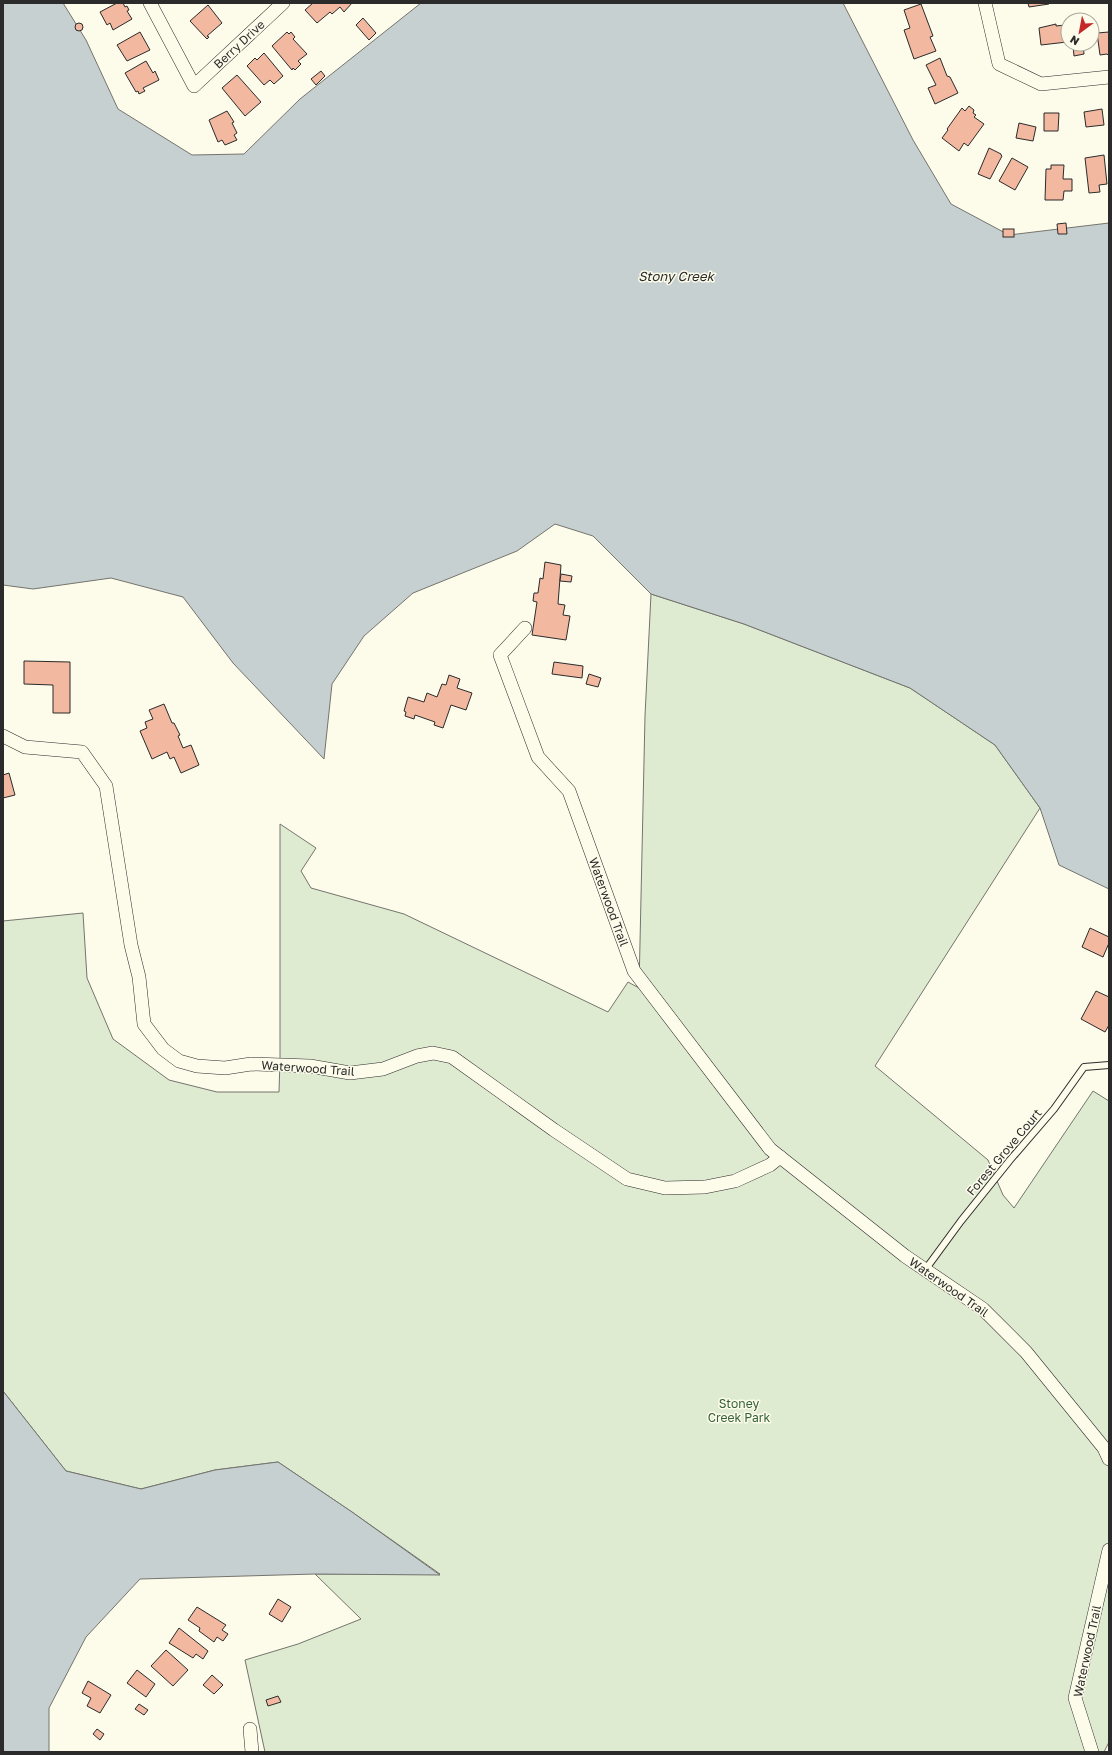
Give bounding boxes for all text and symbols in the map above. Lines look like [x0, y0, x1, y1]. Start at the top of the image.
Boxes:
north arrow [1060, 12, 1100, 52]
street label: Berry Drive [210, 17, 268, 71]
text: N [1067, 33, 1081, 49]
water label: Stony Creek [638, 268, 715, 284]
street label: Waterwood Trail [586, 855, 632, 949]
street label: Waterwood Trail [261, 1057, 355, 1079]
street label: Forest Grove Court [963, 1105, 1045, 1198]
street label: Waterwood Trail [906, 1254, 992, 1320]
park label: Stoney Creek Park [708, 1396, 770, 1425]
street label: Waterwood Trail [1070, 1604, 1104, 1698]

